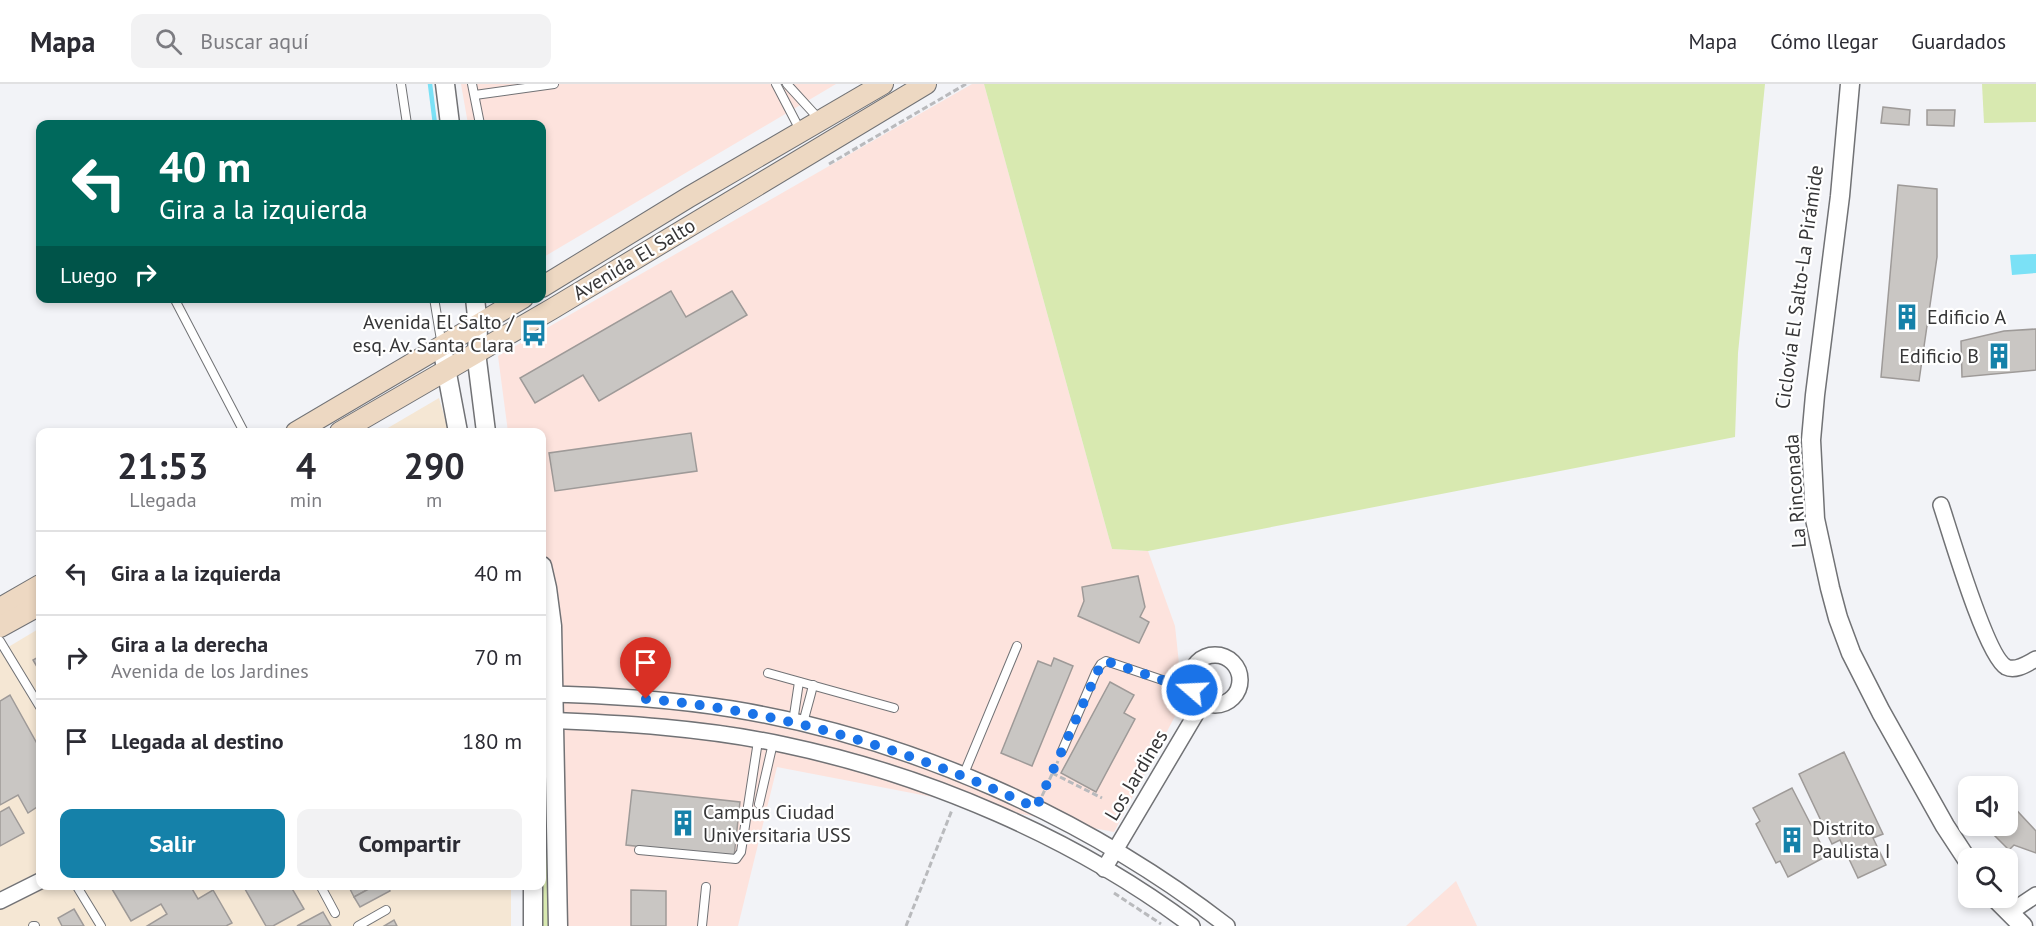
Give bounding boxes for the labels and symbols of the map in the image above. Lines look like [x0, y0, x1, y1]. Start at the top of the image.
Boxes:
street label: Ciclovía El Salto-La Pirámide [1769, 163, 1829, 411]
street label: Avenida El Salto [568, 212, 700, 306]
building icon: Edificio A [1892, 302, 1922, 332]
place label: Edificio A [1927, 304, 2006, 330]
place label: Avenida El Salto / esq. Av. Santa Clara [353, 309, 515, 358]
bus stop icon: Avenida El Salto / esq. Av. Santa Clara [519, 318, 549, 348]
building icon: Edificio B [1984, 341, 2014, 371]
place label: Edificio B [1899, 343, 1979, 369]
street label: La Rinconada [1778, 433, 1812, 549]
pin [620, 637, 671, 699]
position arrow [1160, 658, 1224, 722]
street label: Los Jardines [1099, 725, 1173, 825]
place label: Campus Ciudad Universitaria USS [703, 799, 851, 848]
building icon: Campus Ciudad Universitaria USS [668, 808, 698, 838]
place label: Distrito Paulista I [1812, 815, 1891, 864]
building icon: Distrito Paulista I [1777, 825, 1807, 855]

